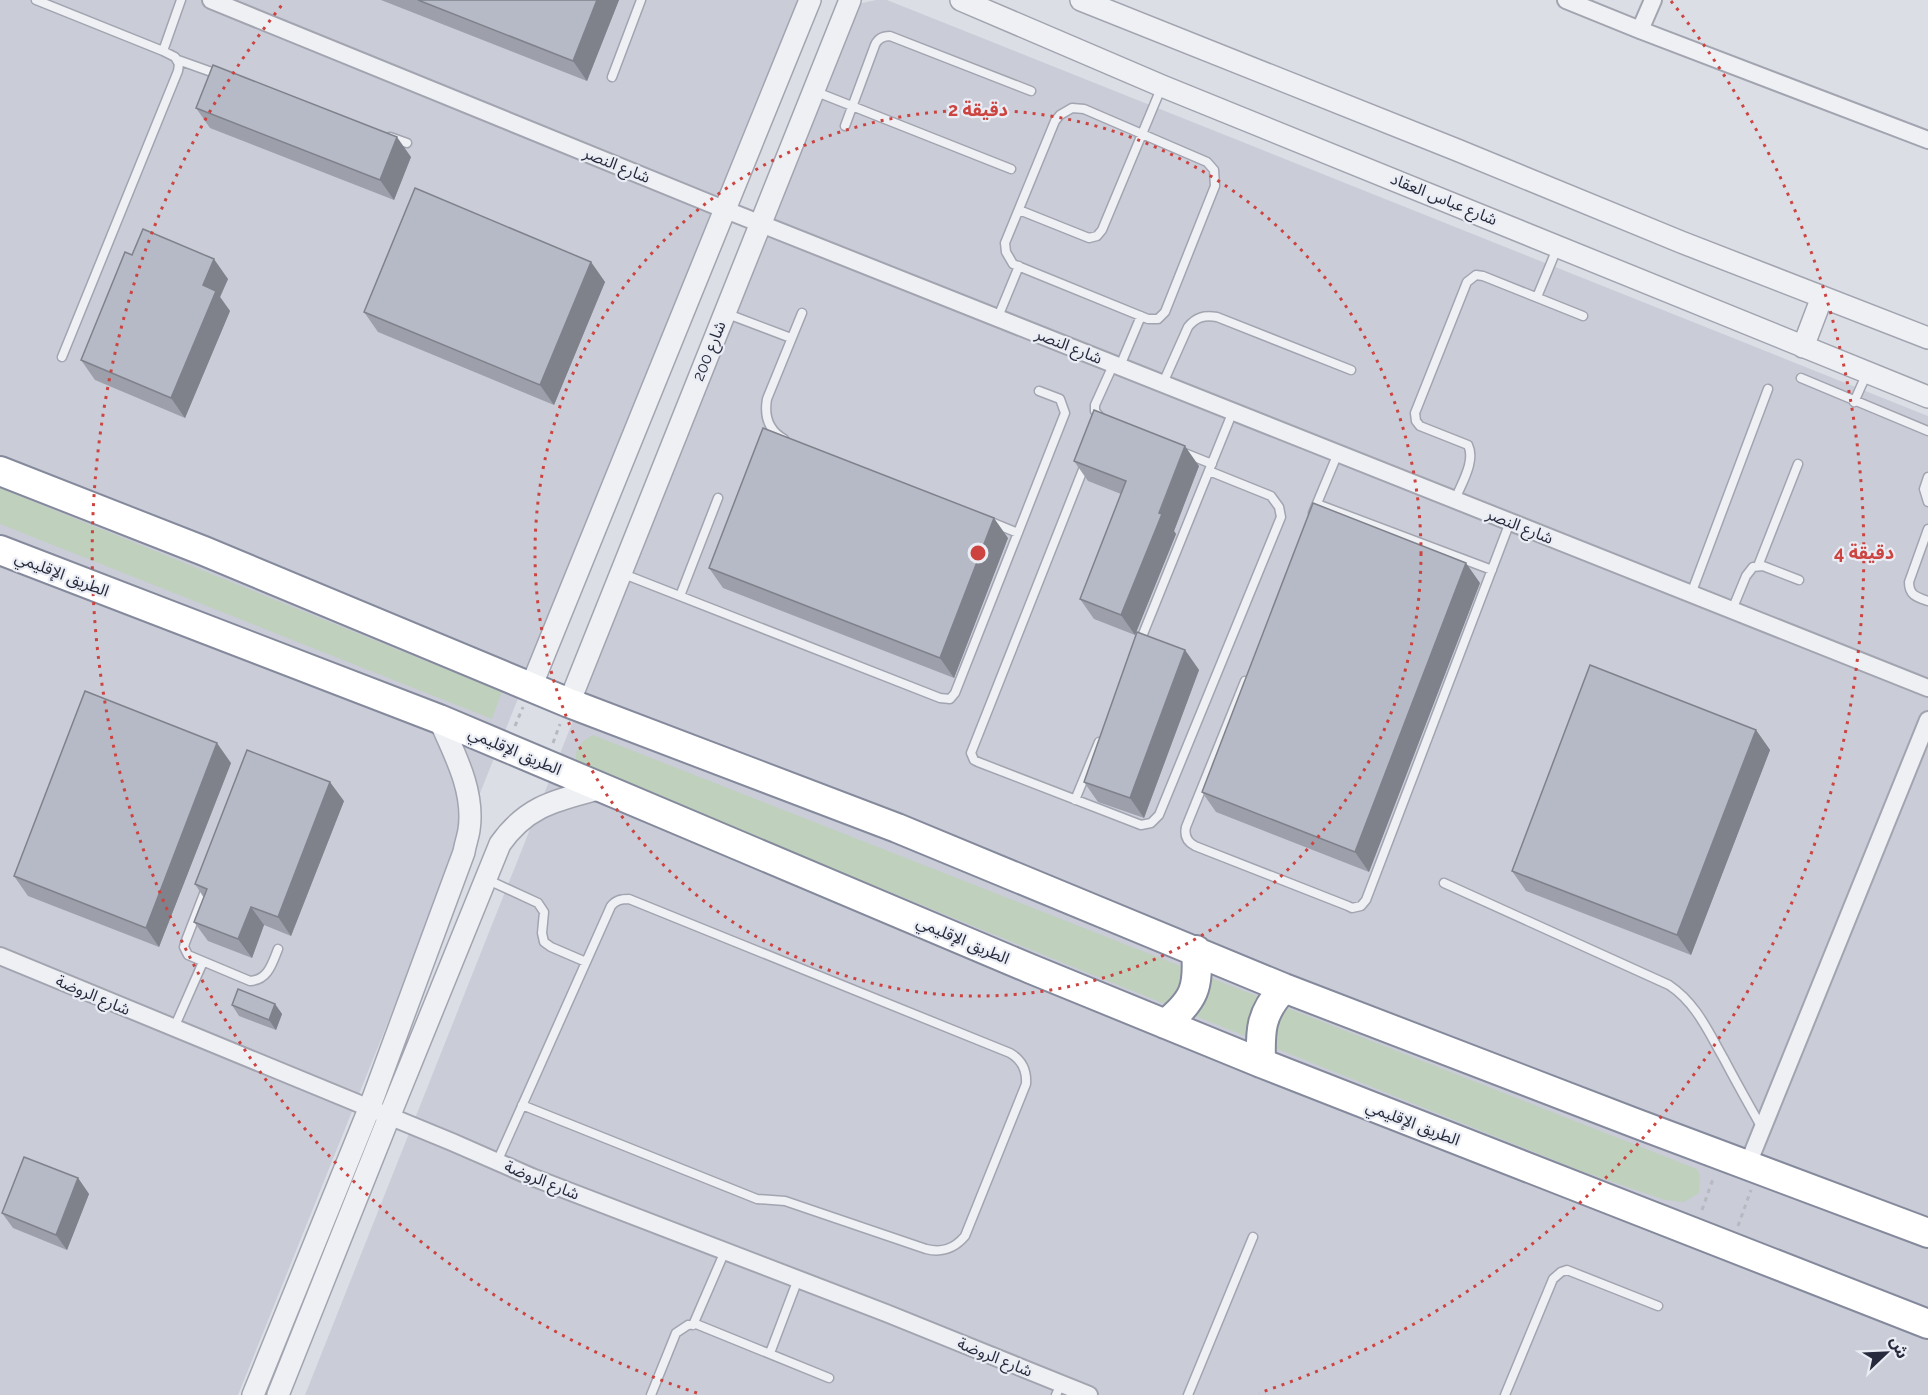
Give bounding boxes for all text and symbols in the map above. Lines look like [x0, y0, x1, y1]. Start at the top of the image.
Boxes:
text: 2 دقيقة [948, 99, 1008, 120]
street label: شارع النصر [579, 143, 653, 190]
street label: شارع عباس العقاد [1387, 169, 1500, 232]
street label: شارع 200 [688, 318, 732, 385]
street label: شارع النصر [1031, 324, 1105, 371]
street label: شارع النصر [1482, 504, 1556, 551]
text: 4 دقيقة [1834, 542, 1894, 563]
centre of rings [968, 543, 988, 563]
street label: الطريق الإقليمي [11, 547, 112, 603]
street label: الطريق الإقليمي [465, 723, 564, 782]
street label: الطريق الإقليمي [913, 912, 1012, 971]
street label: شارع الروضة [52, 971, 133, 1022]
street label: الطريق الإقليمي [1362, 1096, 1463, 1152]
street label: شارع الروضة [501, 1156, 582, 1206]
north arrow [1856, 1323, 1916, 1383]
street label: شارع الروضة [954, 1333, 1035, 1383]
text: ش [1886, 1334, 1912, 1361]

